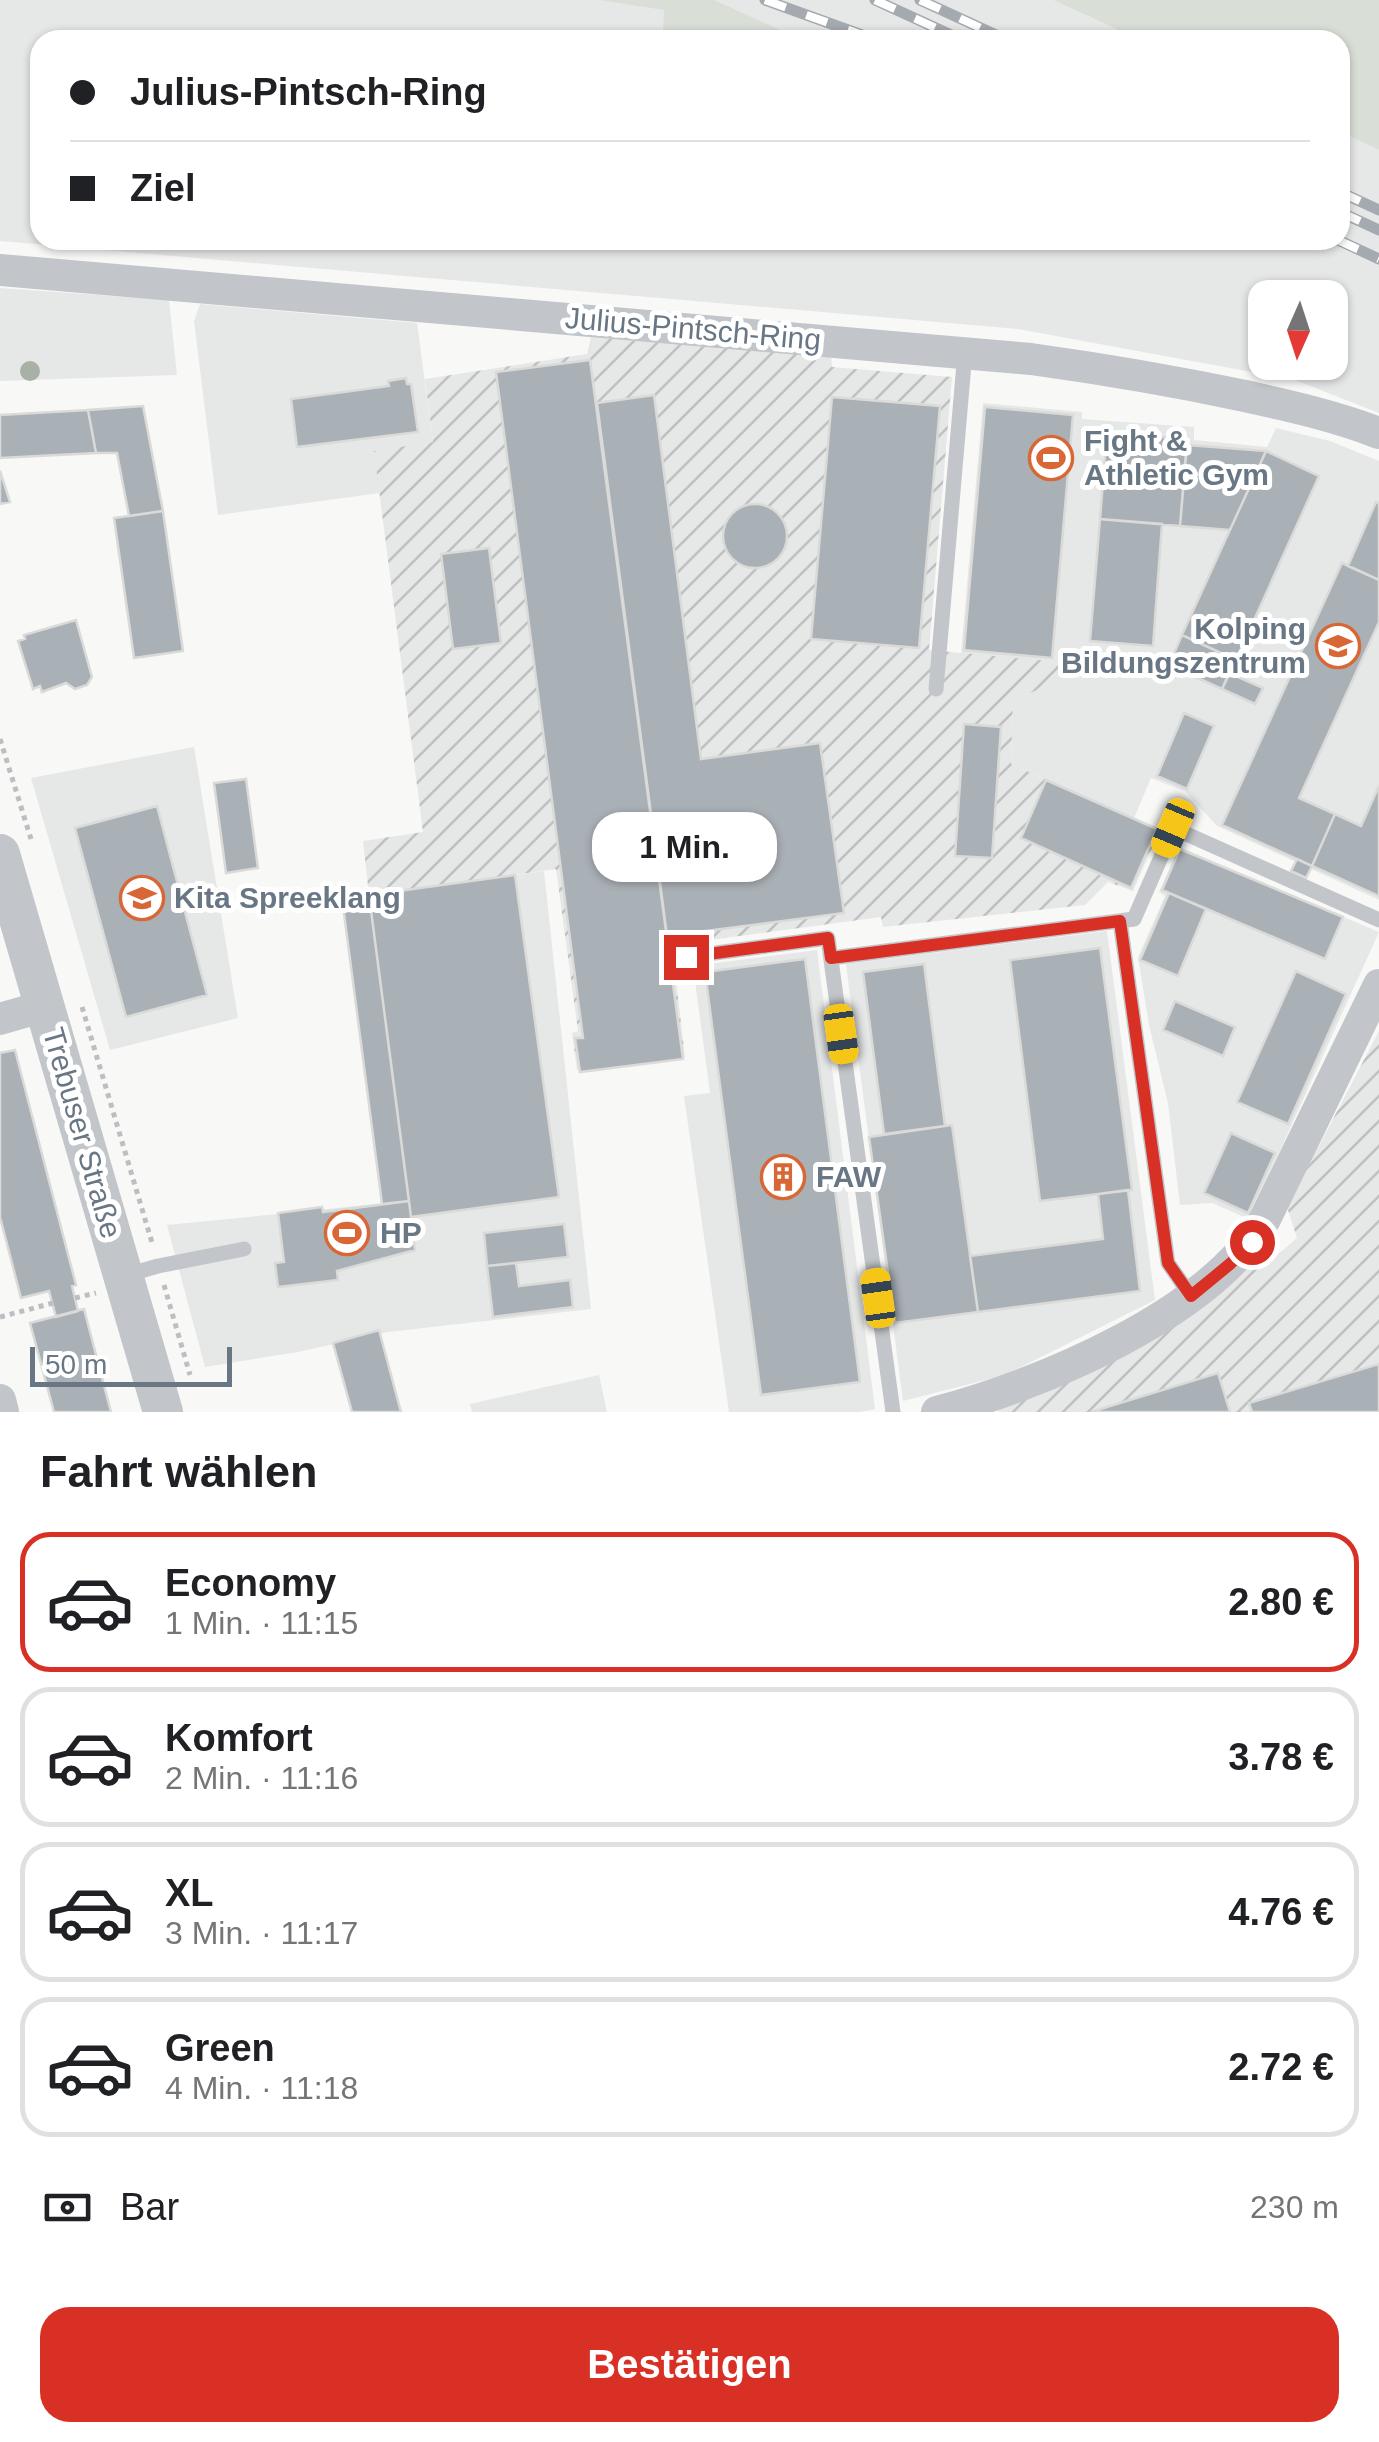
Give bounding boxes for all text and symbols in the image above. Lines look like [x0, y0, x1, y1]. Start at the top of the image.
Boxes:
text: Julius-Pintsch-Ring [130, 71, 487, 113]
text: Ziel [130, 167, 195, 209]
north arrow [1248, 280, 1348, 380]
map controls [1248, 280, 1348, 380]
street label: Julius-Pintsch-Ring [564, 301, 822, 356]
place label: Fight & Athletic Gym [1084, 424, 1269, 491]
sports icon: Fight & Athletic Gym [1028, 435, 1074, 481]
place label: Kolping Bildungszentrum [1061, 612, 1306, 679]
school or university icon: Kolping Bildungszentrum [1315, 623, 1361, 669]
car [1147, 795, 1199, 861]
callout: 1 Min. [594, 812, 778, 882]
text: 1 Min. [639, 829, 730, 865]
school or university icon: Kita Spreeklang [119, 875, 165, 921]
place label: Kita Spreeklang [174, 881, 401, 914]
route end [664, 935, 709, 980]
car [822, 1002, 860, 1066]
street label: Trebuser Straße [37, 1024, 128, 1242]
building icon: FAW [760, 1154, 806, 1200]
place label: FAW [816, 1160, 882, 1193]
sports icon: HP [324, 1210, 370, 1256]
place label: HP [380, 1216, 422, 1249]
route start [1230, 1220, 1275, 1265]
car [859, 1266, 897, 1330]
scale bar [30, 1342, 232, 1386]
text: 50 m [45, 1349, 107, 1380]
text: Fahrt wählen [40, 1446, 318, 1497]
icon: car [45, 1557, 135, 1647]
text: Economy [165, 1562, 336, 1604]
text: 2.80 € [1228, 1581, 1334, 1623]
text: 1 Min. · 11:15 [165, 1605, 358, 1641]
icon: car [45, 1712, 135, 1802]
text: Komfort [165, 1717, 313, 1759]
text: 3.78 € [1228, 1736, 1334, 1778]
text: 2 Min. · 11:16 [165, 1760, 358, 1796]
icon: car [45, 1867, 135, 1957]
text: XL [165, 1872, 214, 1914]
text: 4.76 € [1228, 1891, 1334, 1933]
text: 3 Min. · 11:17 [165, 1915, 358, 1951]
icon: car [45, 2022, 135, 2112]
text: Green [165, 2027, 275, 2069]
text: 2.72 € [1228, 2046, 1334, 2088]
text: 4 Min. · 11:18 [165, 2070, 358, 2106]
icon: cash [40, 2180, 95, 2235]
text: Bar [120, 2186, 179, 2228]
text: 230 m [1250, 2189, 1339, 2225]
button: Bestätigen [40, 2307, 1339, 2422]

